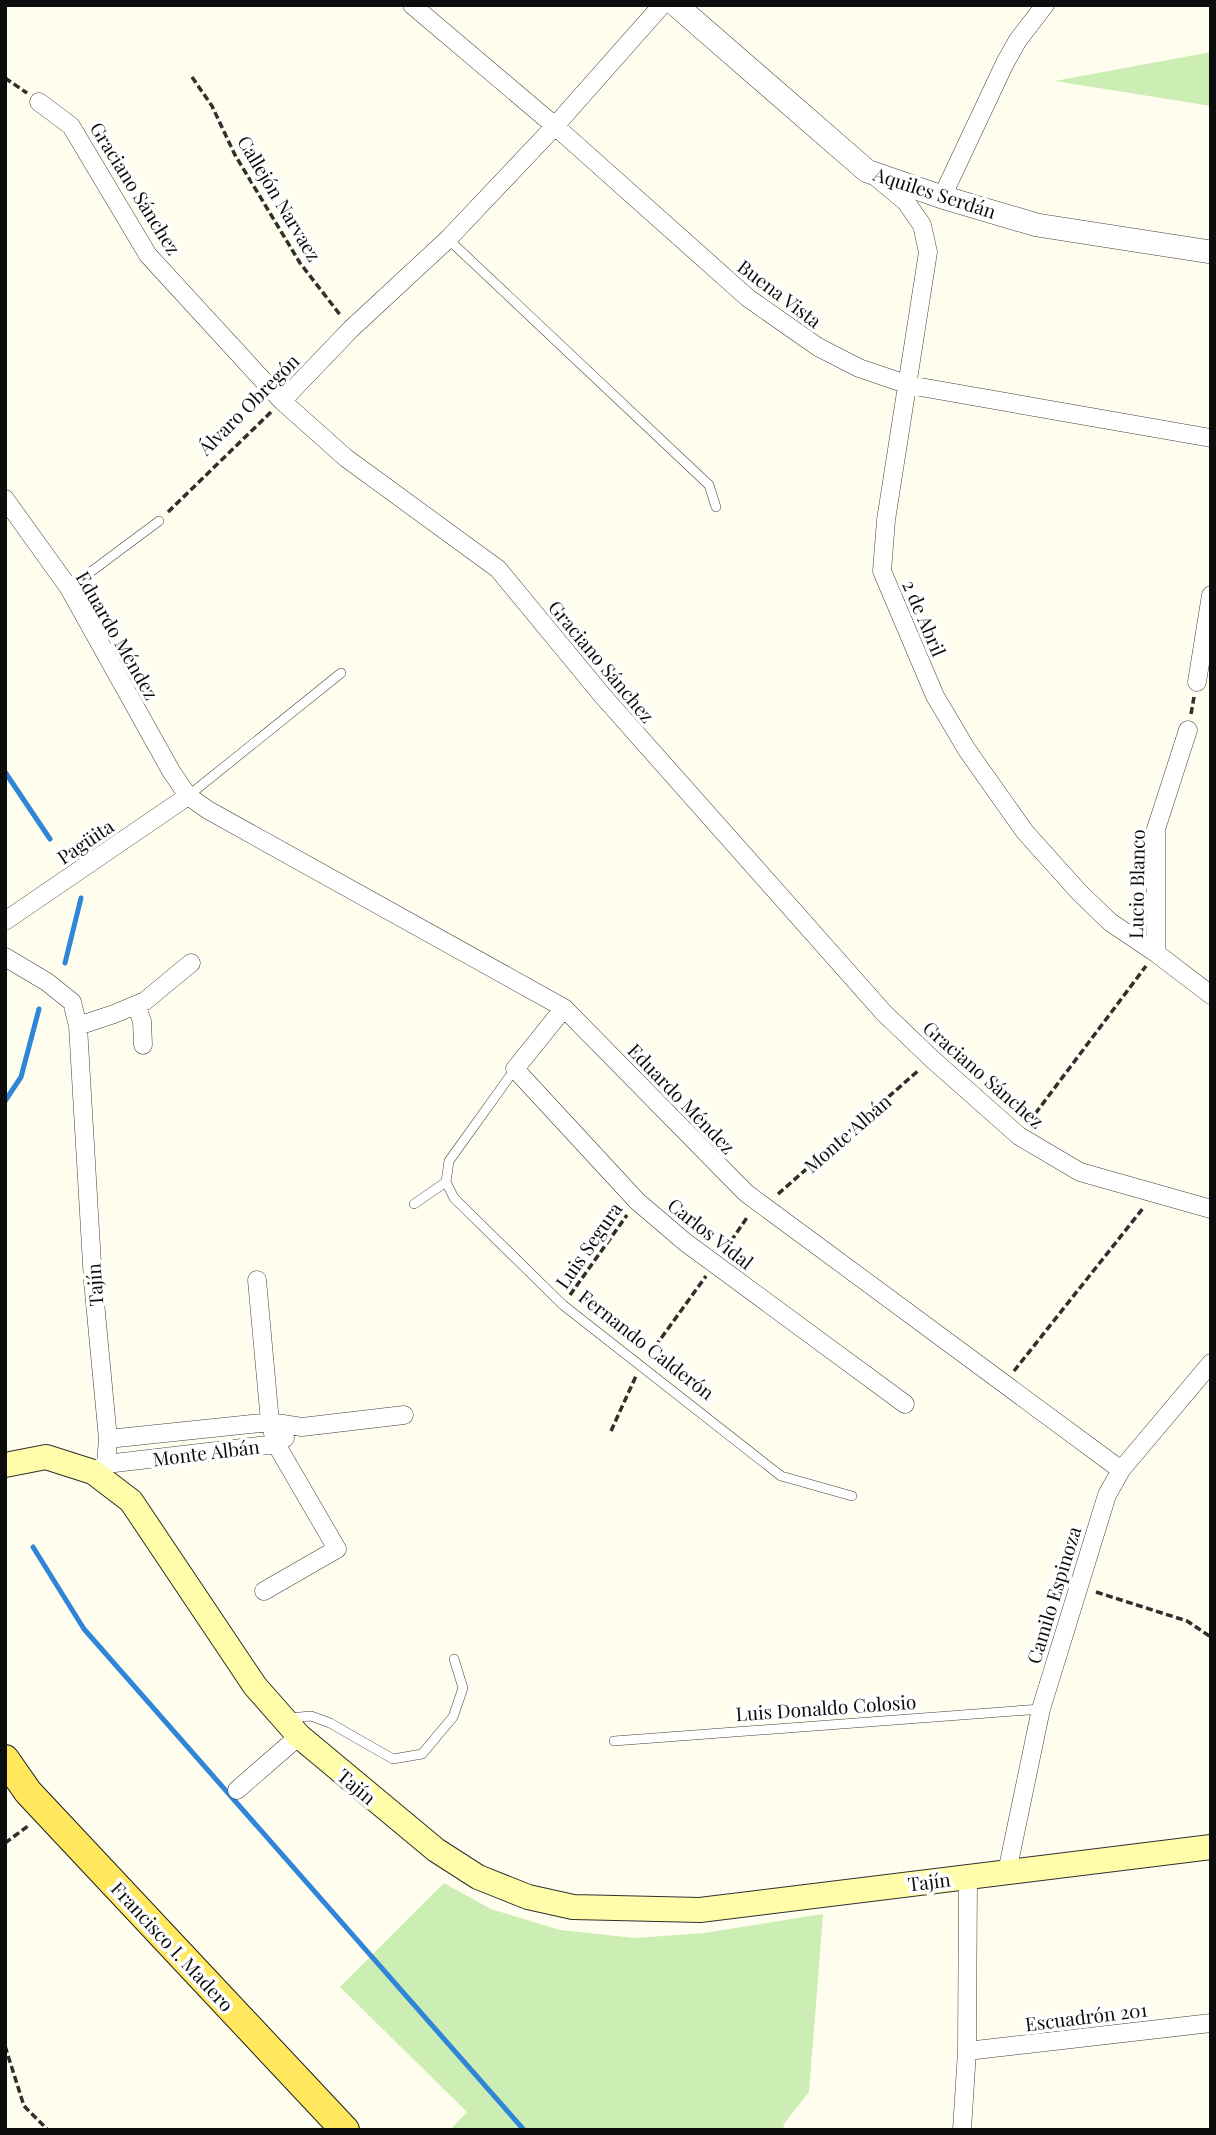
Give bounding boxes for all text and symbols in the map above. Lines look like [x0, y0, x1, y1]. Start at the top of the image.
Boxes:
street label: Graciano Sánchez [85, 117, 187, 259]
street label: Callejón Narvaez [232, 130, 328, 266]
street label: Aquiles Serdán [870, 160, 1000, 224]
street label: Buena Vista [733, 253, 828, 333]
street label: Álvaro Obregón [191, 347, 305, 461]
street label: Eduardo Méndez [71, 566, 165, 704]
street label: 2 de Abril [897, 576, 953, 661]
street label: Graciano Sánchez [543, 594, 661, 728]
street label: Pagüita [51, 812, 119, 869]
street label: Lucio Blanco [1122, 829, 1150, 939]
street label: Graciano Sánchez [918, 1014, 1050, 1134]
street label: Eduardo Méndez [623, 1037, 741, 1159]
street label: Monte Albán [798, 1088, 897, 1178]
street label: Carlos Vidal [663, 1191, 760, 1275]
street label: Luis Segura [549, 1196, 628, 1293]
street label: Tajín [79, 1262, 108, 1307]
street label: Fernando Calderón [574, 1283, 721, 1405]
street label: Monte Albán [151, 1432, 261, 1471]
street label: Camilo Espinoza [1020, 1523, 1086, 1667]
street label: Luis Donaldo Colosio [735, 1688, 917, 1726]
street label: Tajín [332, 1762, 382, 1810]
street label: Tajín [906, 1865, 953, 1897]
street label: Francisco I. Madero [106, 1875, 240, 2017]
street label: Escuadrón 201 [1023, 1996, 1149, 2036]

